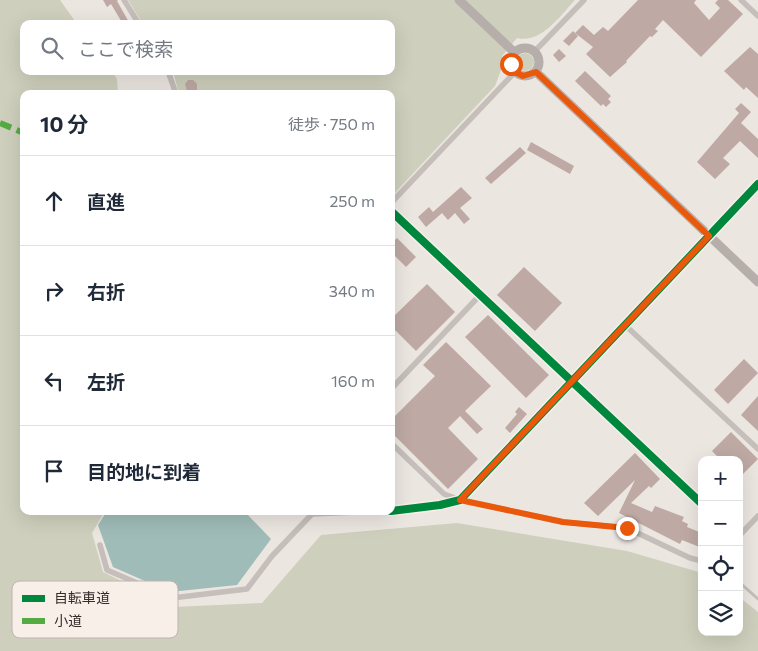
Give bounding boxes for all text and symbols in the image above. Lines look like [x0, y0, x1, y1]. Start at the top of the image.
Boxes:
search box [20, 20, 395, 75]
icon: search [38, 34, 66, 62]
text: ここで検索 [78, 37, 173, 60]
route start [500, 53, 523, 76]
text: 10 分 [40, 111, 88, 136]
text: 徒歩 · 750 m [288, 114, 375, 133]
icon: ahead [40, 187, 68, 215]
text: 直進 [87, 190, 125, 213]
text: 250 m [329, 191, 375, 210]
icon: right [40, 277, 68, 305]
text: 右折 [87, 280, 125, 303]
text: 340 m [329, 281, 375, 300]
icon: left [40, 367, 68, 395]
text: 左折 [87, 370, 125, 393]
text: 160 m [331, 371, 375, 390]
map controls [698, 456, 743, 636]
button: + [698, 456, 743, 501]
icon: arrive [40, 457, 68, 485]
text: 目的地に到着 [87, 460, 201, 483]
button: − [698, 501, 743, 546]
route end [616, 517, 639, 540]
button: locate [698, 546, 743, 591]
legend [12, 581, 178, 638]
text: 自転車道 [54, 589, 110, 606]
button: layers [698, 591, 743, 636]
text: 小道 [54, 612, 82, 629]

